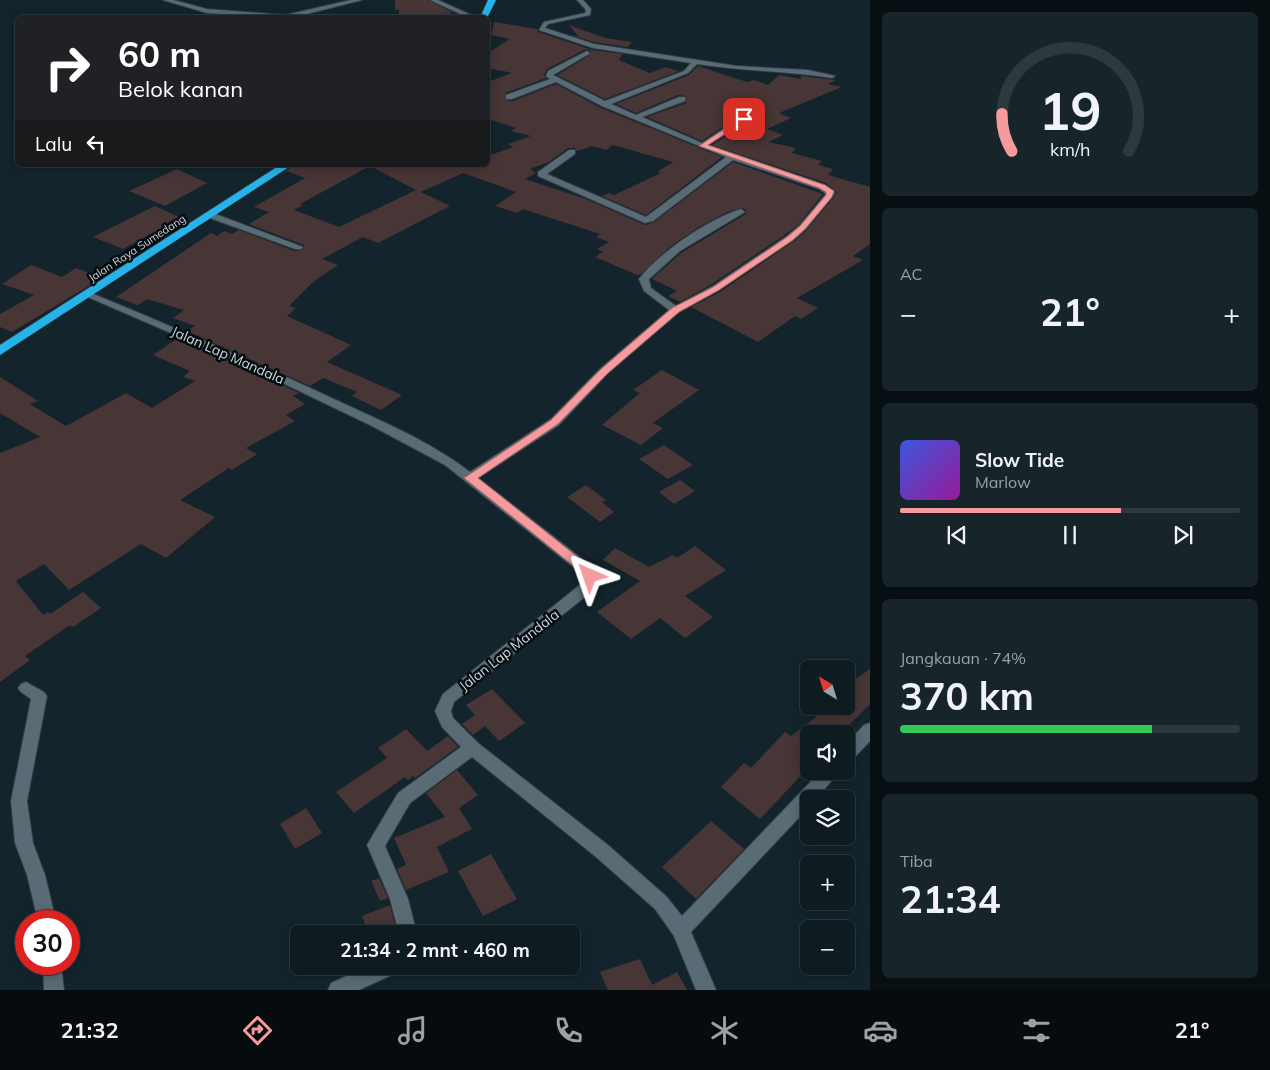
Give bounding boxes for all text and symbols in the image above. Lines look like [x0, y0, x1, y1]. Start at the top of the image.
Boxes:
text: 60 m [118, 32, 201, 76]
icon: right [35, 35, 100, 100]
text: Belok kanan [118, 75, 243, 103]
text: 19 [1039, 78, 1101, 143]
pin [723, 98, 765, 140]
icon: arrive [730, 105, 758, 133]
icon: left [82, 130, 110, 158]
text: Lalu [35, 132, 72, 156]
text: km/h [1050, 138, 1090, 160]
street label: Jalan Raya Sumedang [86, 211, 188, 285]
text: AC [900, 264, 923, 284]
text: 21° [1040, 288, 1100, 336]
text: − [900, 296, 917, 331]
text: + [1223, 296, 1240, 331]
street label: Jalan Lap Mandala [169, 322, 287, 388]
text: Slow Tide [975, 448, 1064, 472]
text: Marlow [975, 472, 1031, 492]
icon: previous [943, 521, 971, 549]
icon: pause [1056, 521, 1084, 549]
icon: next [1169, 521, 1197, 549]
position arrow [563, 549, 615, 601]
street label: Jalan Lap Mandala [455, 605, 563, 695]
text: Jangkauan · 74% [900, 648, 1026, 668]
north arrow [800, 660, 855, 715]
map controls [800, 660, 855, 975]
text: 370 km [900, 672, 1034, 720]
button: sound [800, 725, 855, 780]
button: layers [800, 790, 855, 845]
text: Tiba [900, 851, 933, 871]
button: + [800, 855, 855, 910]
text: 21:34 [900, 875, 1001, 923]
speed limit sign: 30 [15, 910, 80, 975]
button: − [800, 920, 855, 975]
text: 21:34 · 2 mnt · 460 m [340, 938, 530, 962]
icon: directions [240, 1013, 275, 1048]
icon: music [395, 1013, 430, 1048]
icon: phone [551, 1013, 586, 1048]
icon: climate [707, 1013, 742, 1048]
icon: car [863, 1013, 898, 1048]
icon: filters [1019, 1013, 1054, 1048]
text: 21:32 [60, 1016, 119, 1044]
text: 21° [1175, 1016, 1209, 1044]

